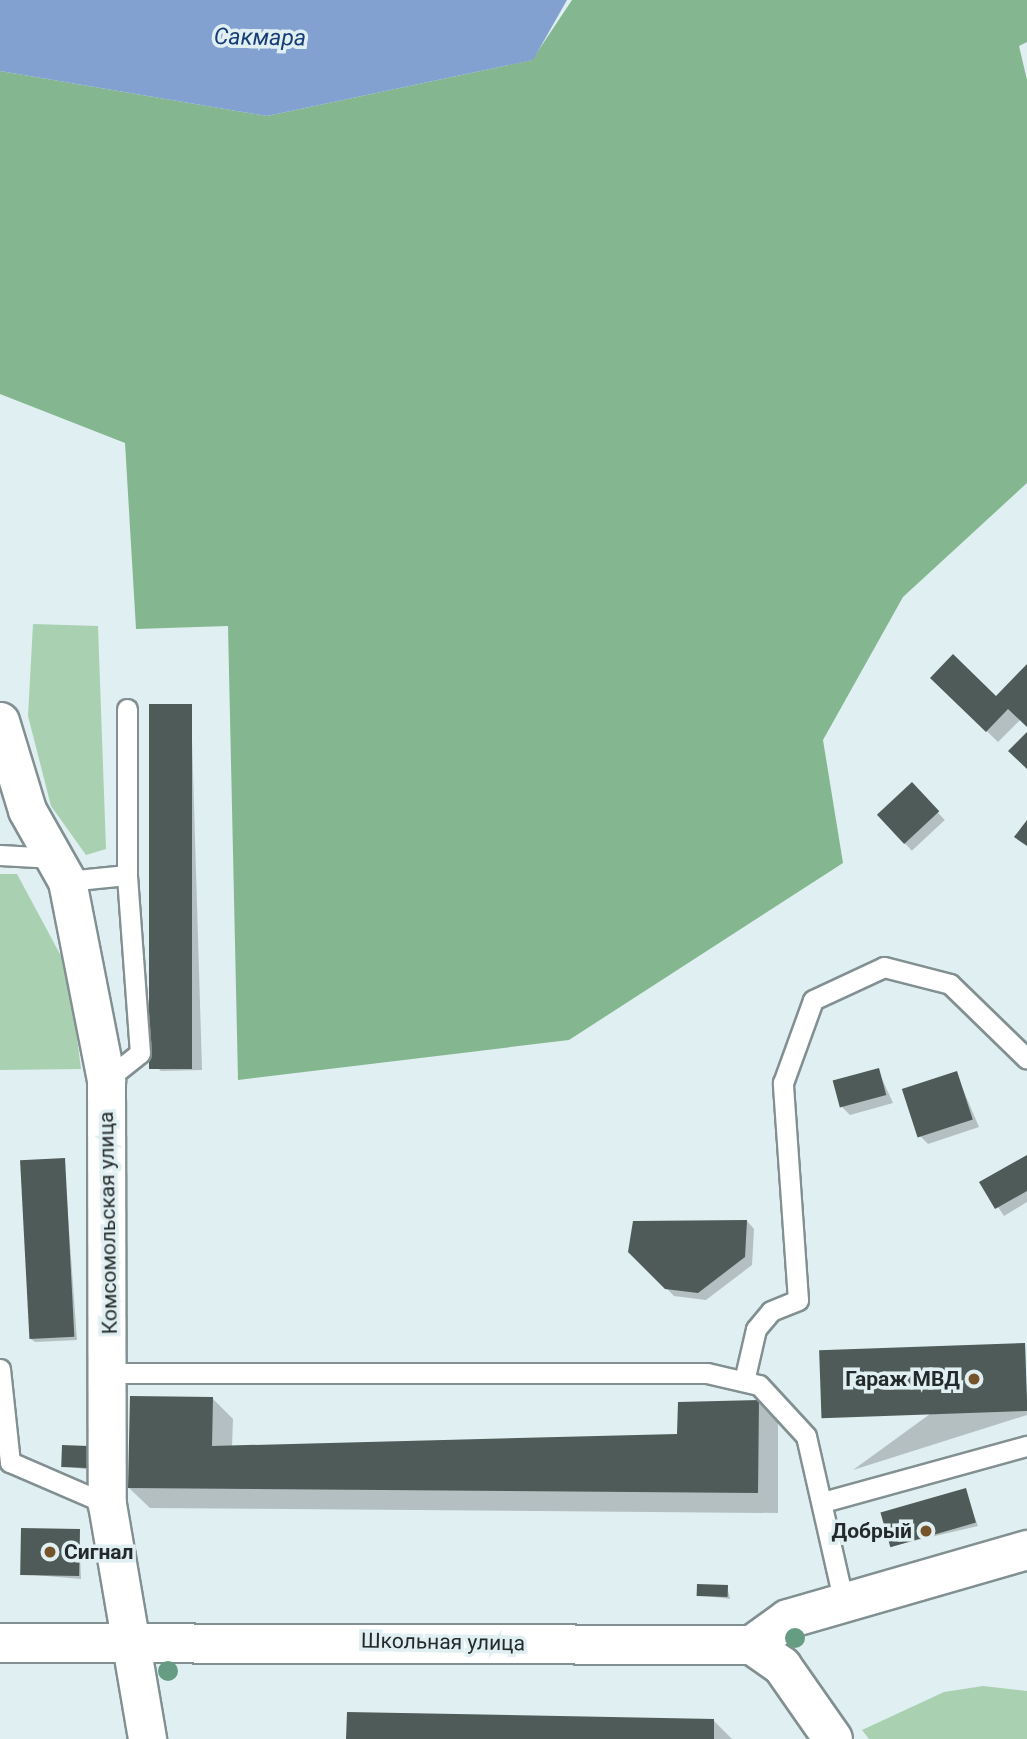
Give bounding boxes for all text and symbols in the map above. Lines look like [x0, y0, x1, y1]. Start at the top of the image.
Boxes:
water label: Сакмара [214, 23, 306, 53]
street label: Комсомольская улица [93, 1111, 123, 1335]
place label: Гараж МВД [845, 1366, 960, 1392]
marker: Гараж МВД [966, 1371, 982, 1387]
place label: Добрый [832, 1518, 912, 1544]
marker: Добрый [918, 1523, 934, 1539]
place label: Сигнал [64, 1539, 133, 1565]
marker: Сигнал [42, 1544, 58, 1560]
street label: Школьная улица [361, 1628, 525, 1656]

